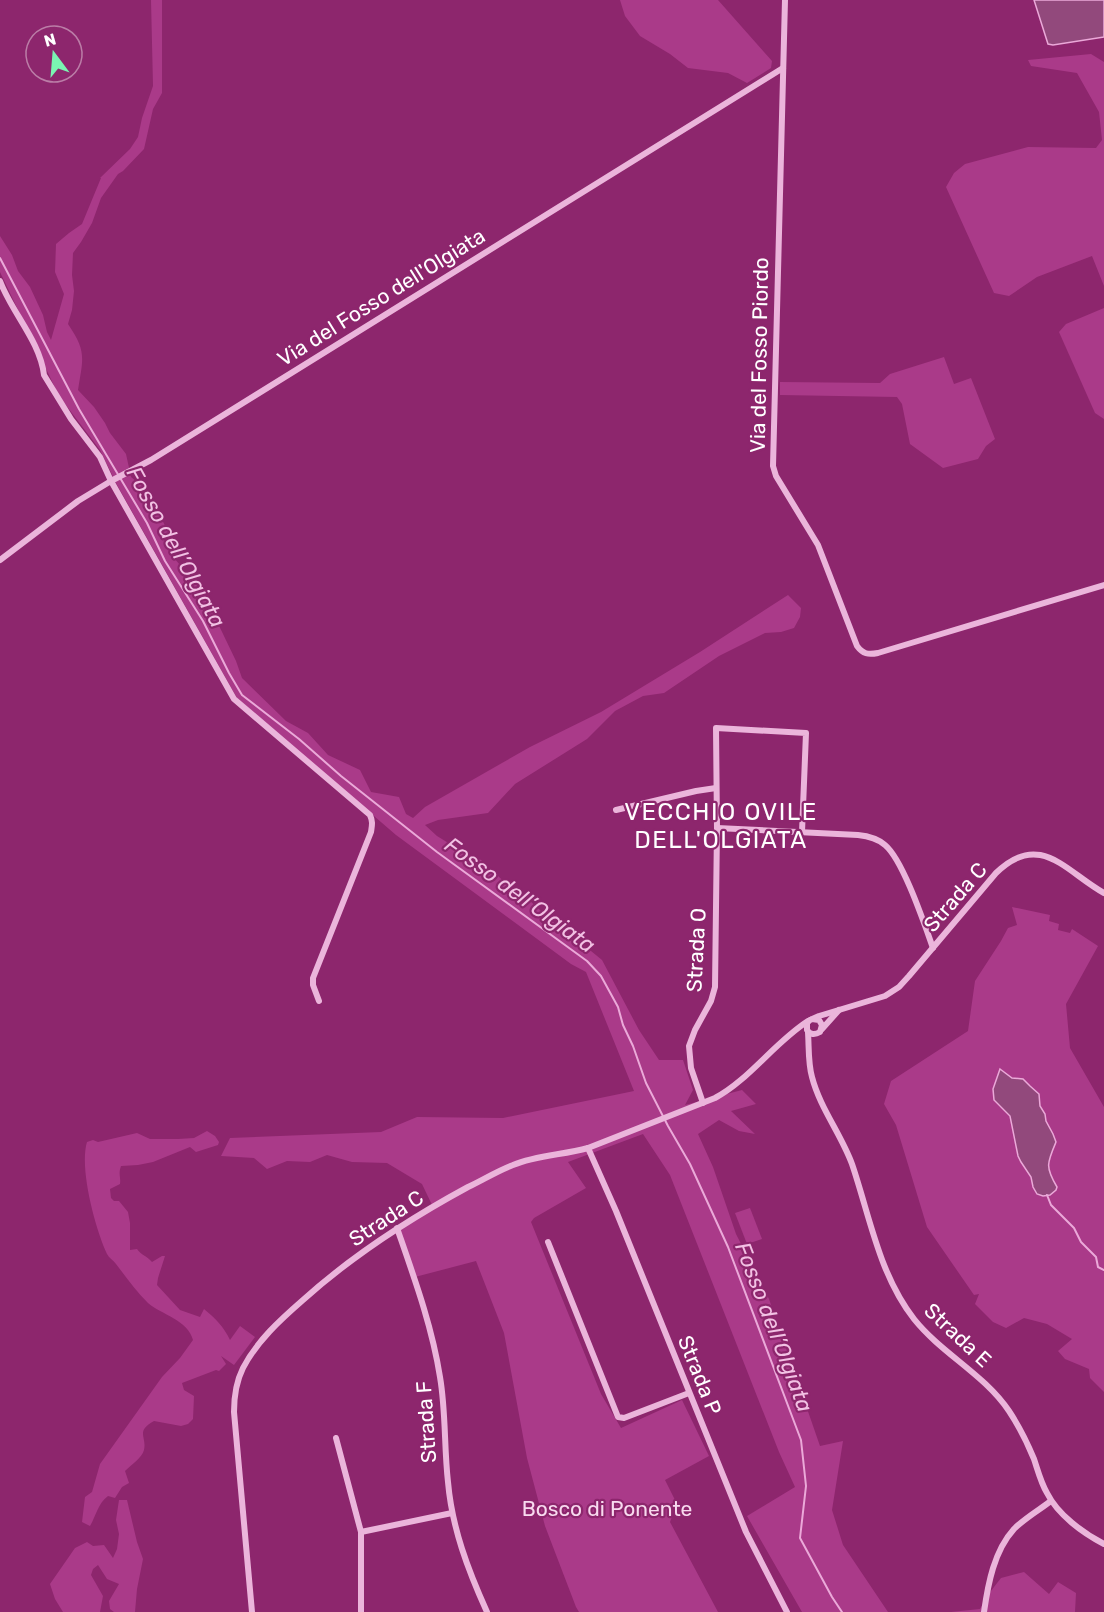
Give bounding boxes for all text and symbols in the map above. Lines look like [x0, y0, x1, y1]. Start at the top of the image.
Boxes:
north arrow [24, 24, 84, 84]
text: N [42, 29, 58, 51]
street label: Via del Fosso dell'Olgiata [273, 223, 489, 371]
street label: Via del Fosso Piordo [745, 257, 773, 453]
water label: Fosso dell’Olgiata [121, 462, 231, 632]
district label: VECCHIO OVILE DELL'OLGIATA [624, 798, 818, 854]
water label: Fosso dell’Olgiata [439, 831, 601, 959]
street label: Strada C [918, 857, 992, 937]
street label: Strada O [681, 907, 711, 993]
street label: Strada C [344, 1185, 428, 1251]
water label: Fosso dell’Olgiata [729, 1238, 819, 1416]
street label: Strada E [919, 1298, 997, 1372]
street label: Strada P [673, 1332, 727, 1418]
street label: Strada F [411, 1380, 441, 1464]
park label: Bosco di Ponente [522, 1496, 692, 1521]

